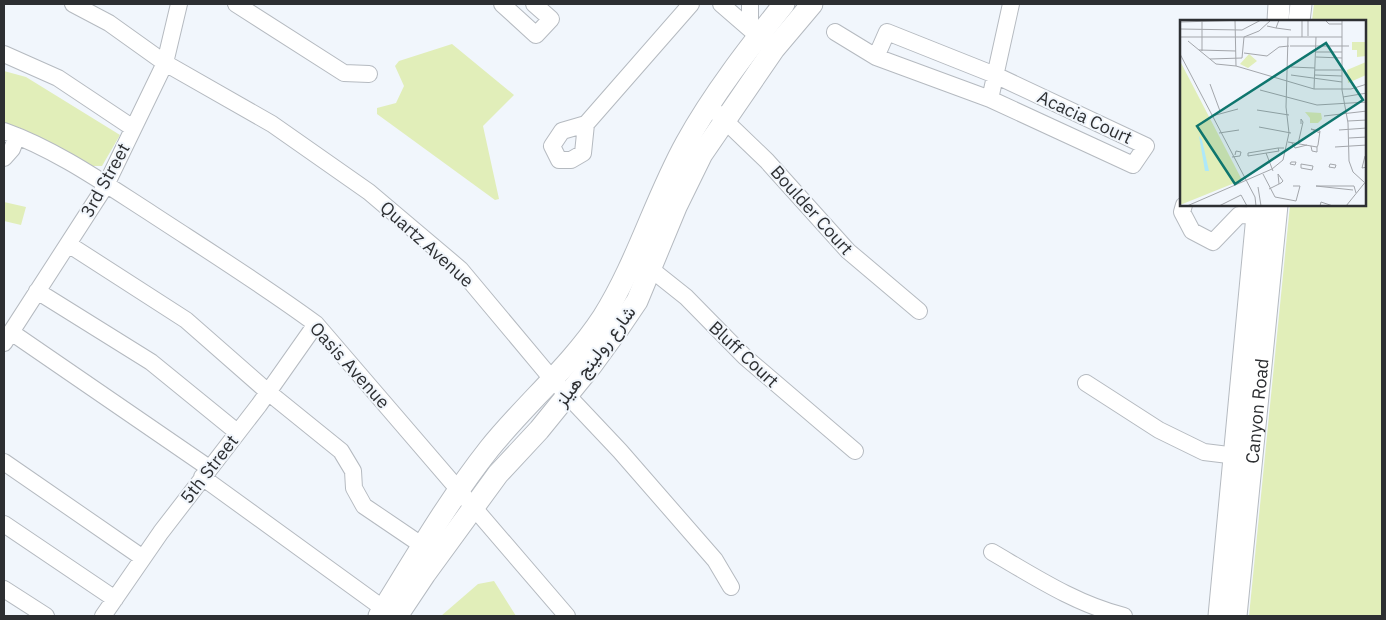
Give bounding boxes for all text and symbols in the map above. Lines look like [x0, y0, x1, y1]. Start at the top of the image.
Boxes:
inset map [1180, 20, 1366, 206]
street label: Acacia Court [1034, 85, 1136, 149]
street label: 3rd Street [75, 139, 135, 221]
street label: Boulder Court [766, 160, 858, 260]
street label: Quartz Avenue [375, 196, 479, 292]
street label: شارع رولينج هيلز [549, 301, 641, 412]
street label: Bluff Court [704, 316, 784, 392]
street label: Oasis Avenue [305, 317, 395, 413]
street label: Canyon Road [1240, 357, 1273, 465]
street label: 5th Street [175, 430, 243, 508]

